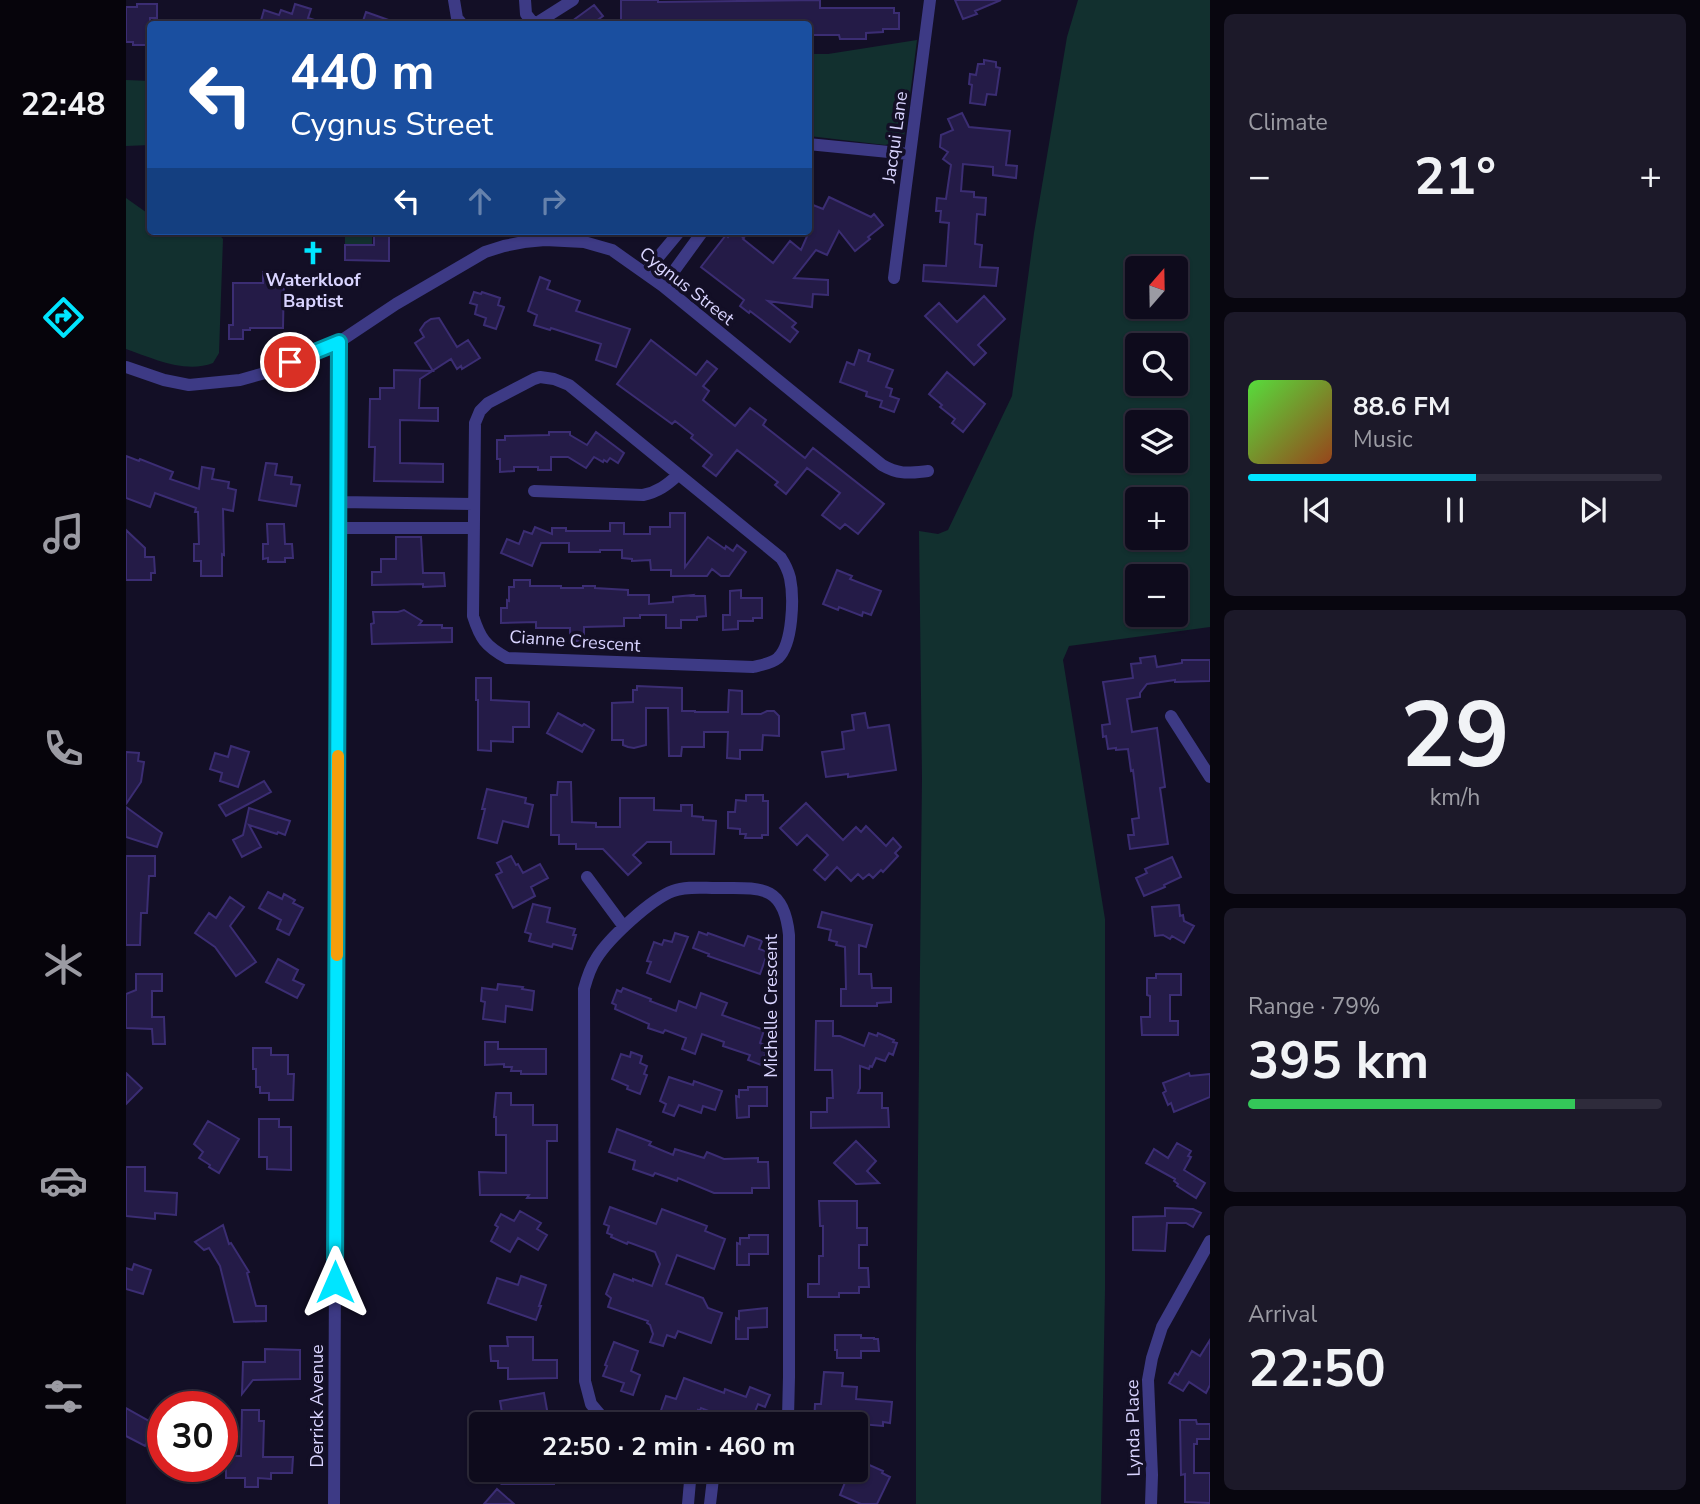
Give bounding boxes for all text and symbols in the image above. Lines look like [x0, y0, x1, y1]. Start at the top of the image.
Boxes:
text: 440 m [290, 39, 434, 106]
icon: left [175, 49, 266, 140]
text: 22:48 [21, 83, 105, 126]
street label: Jacqui Lane [877, 90, 913, 185]
text: Cygnus Street [290, 103, 493, 146]
text: Climate [1248, 107, 1328, 138]
text: 21° [1414, 141, 1496, 212]
text: − [1248, 151, 1271, 202]
text: + [1639, 151, 1662, 202]
icon: left [388, 182, 426, 220]
icon: ahead [461, 182, 499, 220]
icon: right [534, 182, 572, 220]
church icon: Waterkloof Baptist [299, 239, 327, 267]
street label: Cygnus Street [635, 241, 740, 331]
north arrow [1125, 256, 1188, 318]
map controls [1125, 256, 1188, 627]
place label: Waterkloof Baptist [266, 268, 361, 313]
icon: directions [39, 293, 88, 342]
pin [260, 332, 320, 392]
button: search [1125, 333, 1188, 396]
icon: arrive [271, 343, 309, 381]
text: 88.6 FM [1353, 389, 1450, 424]
button: layers [1125, 410, 1188, 473]
text: Music [1353, 424, 1413, 455]
button: + [1125, 487, 1188, 550]
icon: previous [1298, 491, 1336, 529]
icon: pause [1436, 491, 1474, 529]
icon: next [1574, 491, 1612, 529]
icon: music [39, 509, 88, 558]
button: − [1125, 564, 1188, 627]
street label: Cianne Crescent [509, 624, 642, 658]
text: 29 [1400, 674, 1510, 798]
icon: phone [39, 724, 88, 773]
text: km/h [1430, 782, 1480, 813]
street label: Michelle Crescent [759, 934, 783, 1078]
icon: climate [39, 940, 88, 989]
text: Range · 79% [1248, 991, 1380, 1022]
text: 395 km [1248, 1025, 1429, 1096]
icon: car [39, 1156, 88, 1205]
position arrow [298, 1245, 372, 1319]
text: Arrival [1248, 1299, 1317, 1330]
text: 22:50 [1248, 1333, 1386, 1404]
street label: Derrick Avenue [305, 1344, 329, 1468]
icon: filters [39, 1372, 88, 1421]
street label: Lynda Place [1120, 1379, 1146, 1477]
speed limit sign: 30 [147, 1391, 238, 1482]
text: 22:50 · 2 min · 460 m [542, 1429, 795, 1464]

